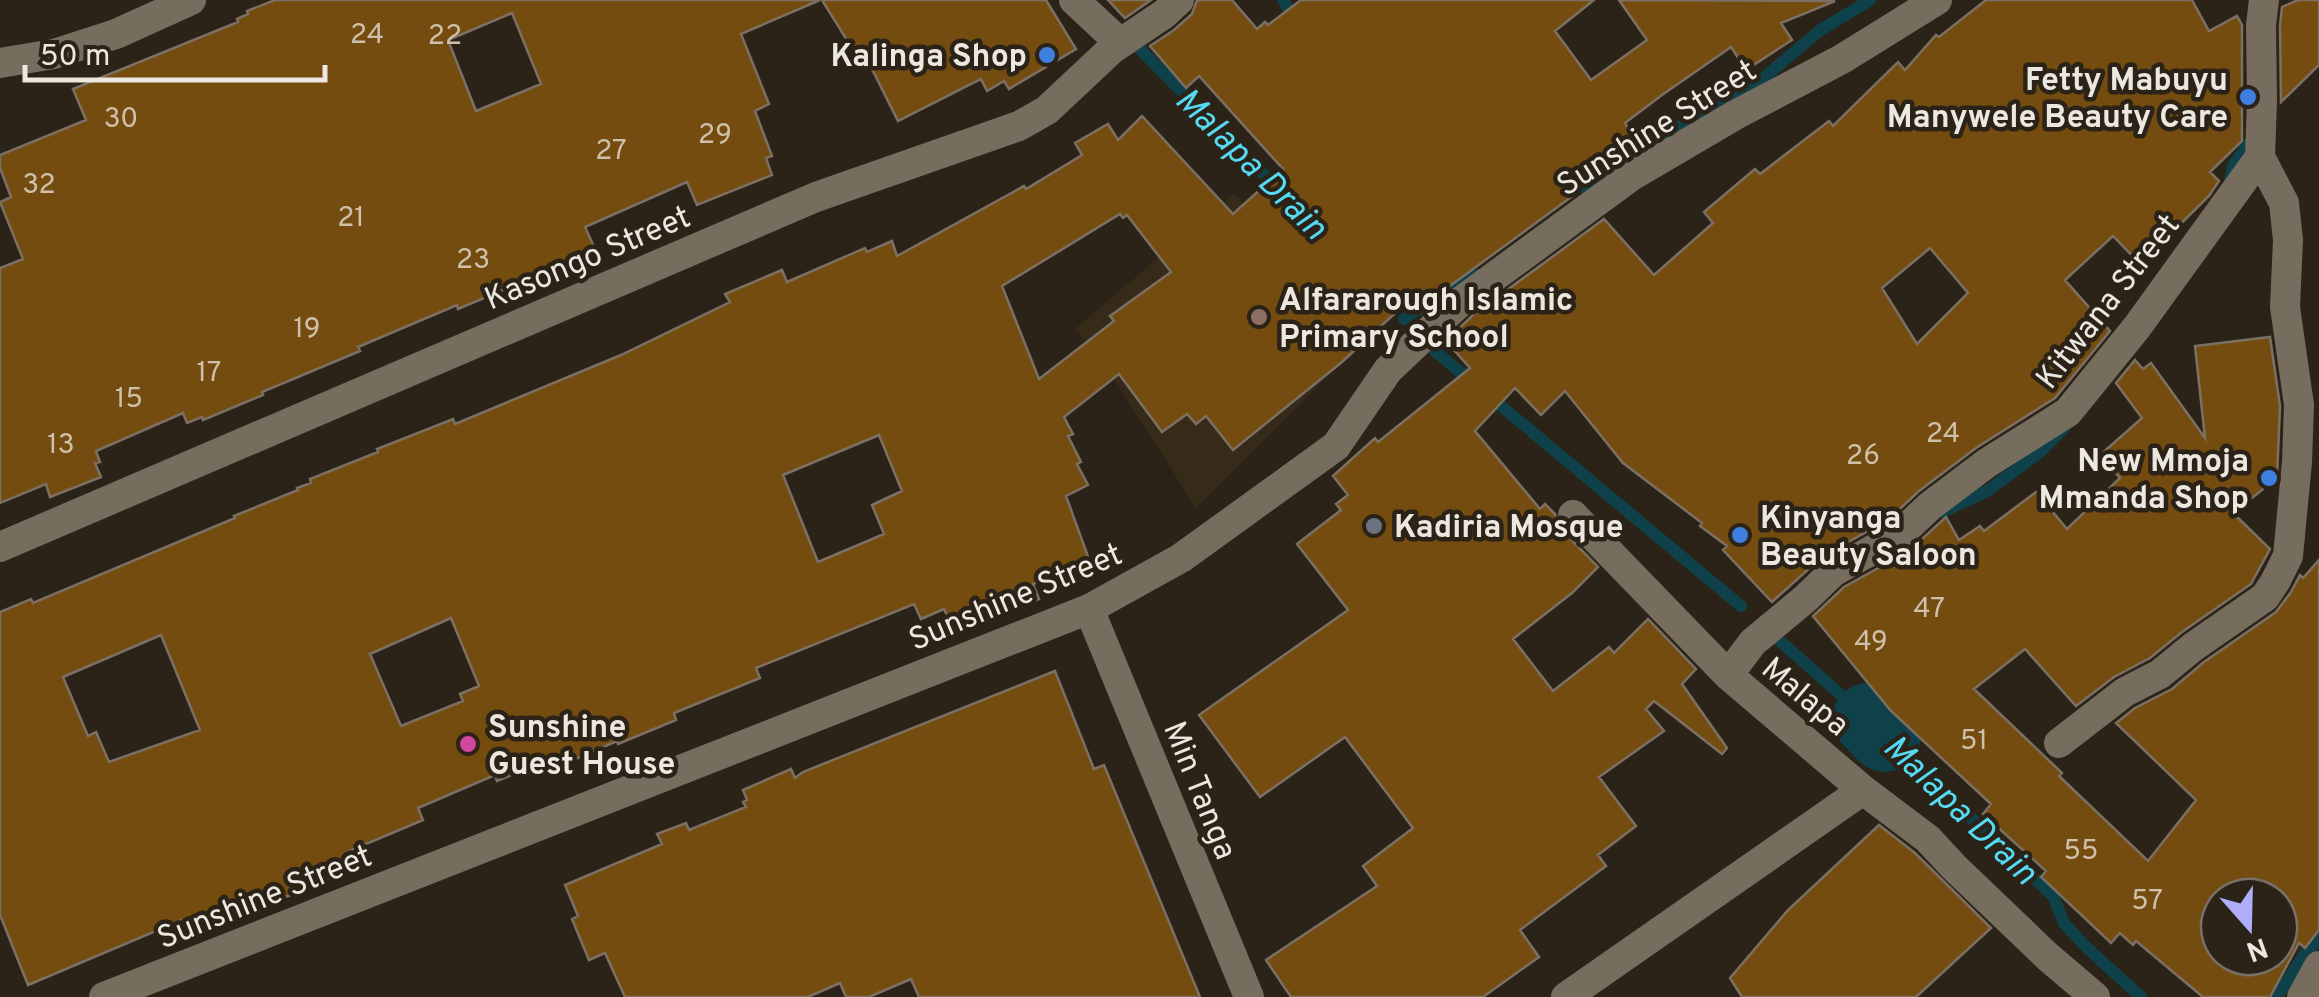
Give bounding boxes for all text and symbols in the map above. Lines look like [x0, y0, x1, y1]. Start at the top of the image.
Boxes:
house number: 24 [350, 18, 384, 54]
house number: 22 [428, 19, 462, 55]
scale bar [25, 20, 325, 82]
place label: Kalinga Shop [831, 38, 1027, 78]
text: 50 m [40, 39, 110, 76]
marker: Kalinga Shop [1036, 44, 1058, 66]
street label: Sunshine Street [1550, 52, 1765, 207]
place label: Fetty Mabuyu Manywele Beauty Care [1887, 62, 2228, 139]
water label: Malapa Drain [1164, 80, 1335, 251]
marker: Fetty Mabuyu Manywele Beauty Care [2237, 86, 2259, 108]
house number: 30 [104, 102, 138, 138]
house number: 29 [698, 118, 732, 154]
house number: 27 [595, 134, 627, 170]
house number: 32 [22, 168, 56, 204]
street label: Kasongo Street [479, 198, 697, 321]
house number: 21 [337, 201, 365, 237]
street label: Kitwana Street [2029, 207, 2190, 398]
house number: 23 [456, 243, 490, 279]
place label: Alfararough Islamic Primary School [1279, 282, 1573, 359]
marker: Alfararough Islamic Primary School [1248, 306, 1270, 328]
house number: 19 [293, 312, 321, 348]
house number: 17 [197, 356, 221, 392]
house number: 15 [115, 382, 143, 418]
house number: 24 [1926, 417, 1960, 453]
house number: 13 [47, 428, 75, 464]
house number: 26 [1846, 439, 1880, 475]
place label: New Mmoja Mmanda Shop [2039, 443, 2249, 520]
marker: New Mmoja Mmanda Shop [2258, 467, 2280, 489]
place label: Kinyanga Beauty Saloon [1760, 500, 1977, 577]
place label: Kadiria Mosque [1394, 509, 1623, 549]
marker: Kadiria Mosque [1363, 515, 1385, 537]
marker: Kinyanga Beauty Saloon [1729, 524, 1751, 546]
street label: Sunshine Street [903, 536, 1129, 662]
house number: 47 [1913, 592, 1945, 628]
house number: 49 [1854, 625, 1888, 661]
street label: Malapa [1752, 650, 1856, 747]
place label: Sunshine Guest House [488, 709, 675, 786]
street label: Min Tanga [1152, 716, 1244, 866]
house number: 51 [1960, 724, 1988, 760]
water label: Malapa Drain [1872, 727, 2045, 896]
marker: Sunshine Guest House [457, 733, 479, 755]
house number: 55 [2064, 834, 2098, 870]
street label: Sunshine Street [152, 838, 378, 960]
north arrow [2199, 877, 2299, 977]
house number: 57 [2131, 884, 2163, 920]
text: N [2241, 927, 2272, 968]

